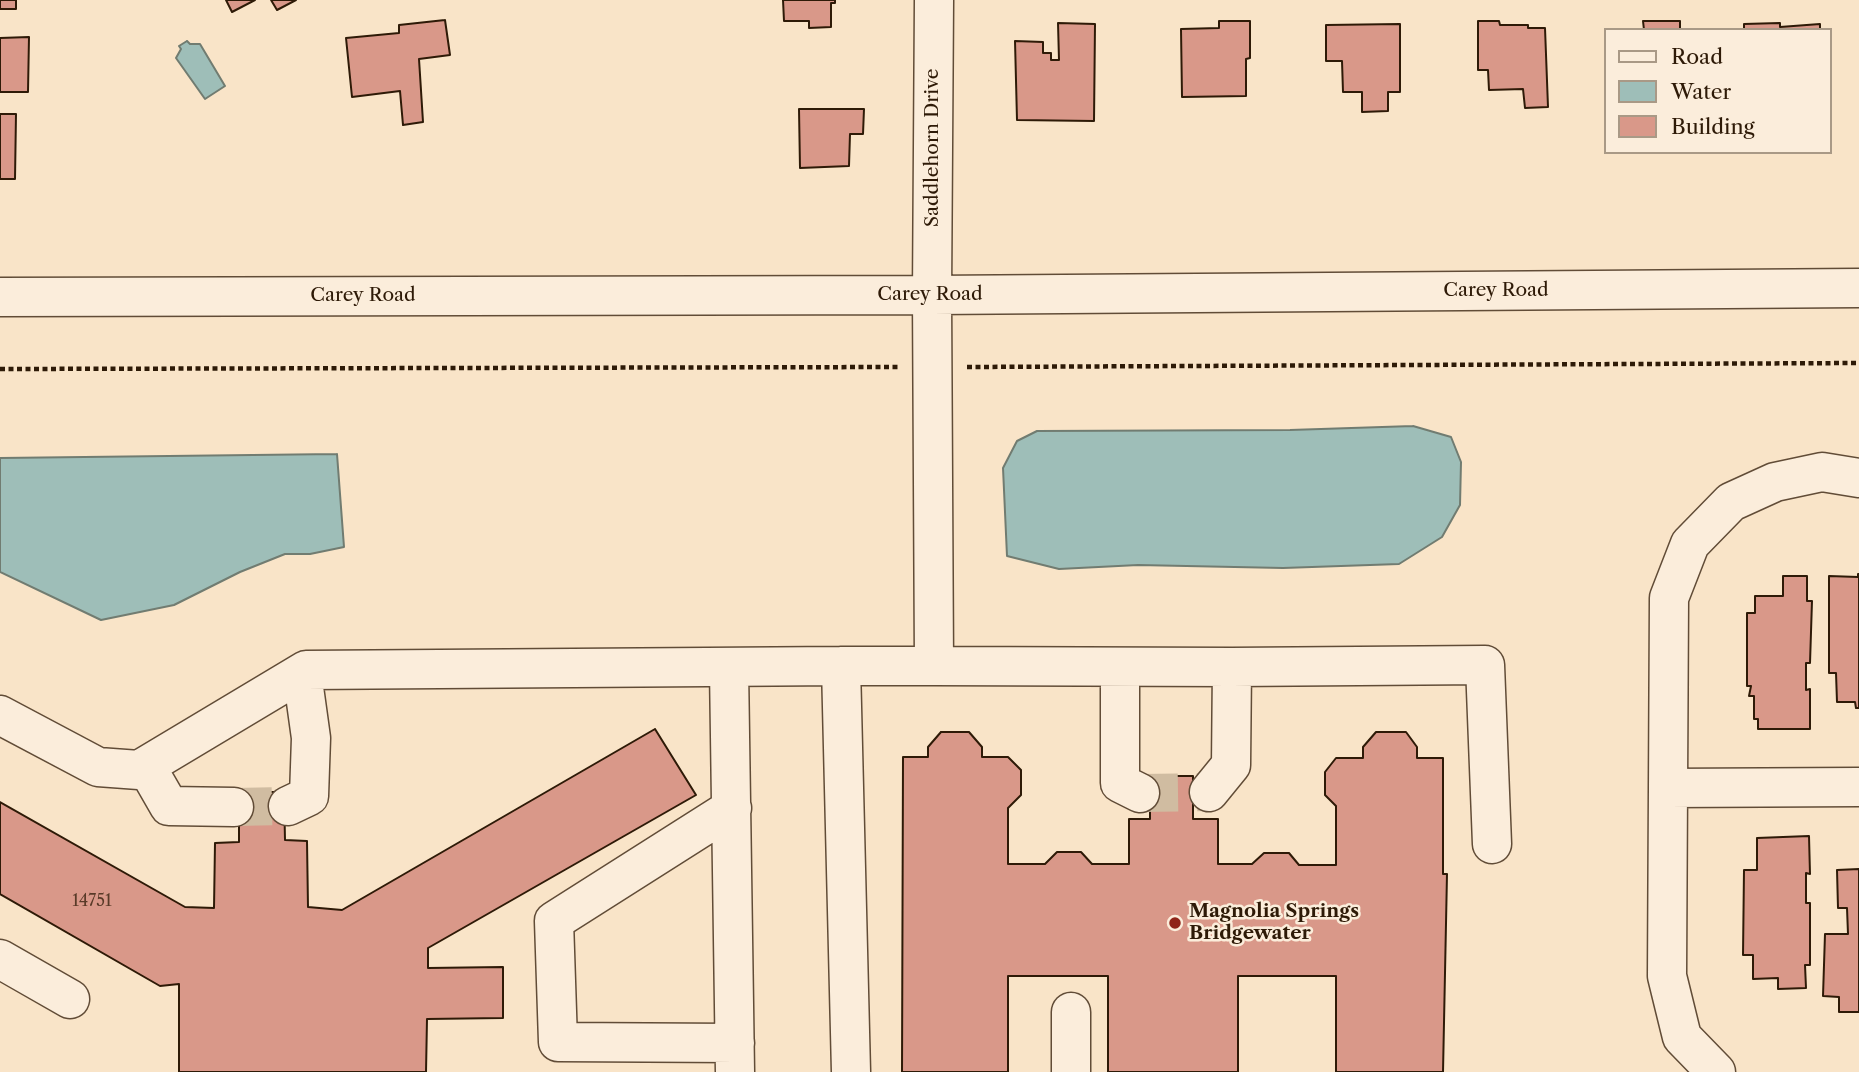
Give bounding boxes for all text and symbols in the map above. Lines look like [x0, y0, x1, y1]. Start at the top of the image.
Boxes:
legend [1604, 28, 1831, 154]
text: Road [1671, 44, 1723, 69]
street label: Saddlehorn Drive [922, 69, 944, 227]
text: Water [1671, 79, 1731, 104]
text: Building [1671, 114, 1755, 139]
street label: Carey Road [1443, 280, 1549, 302]
street label: Carey Road [877, 284, 983, 306]
street label: Carey Road [310, 285, 416, 307]
house number: 14751 [72, 891, 112, 911]
place label: Magnolia Springs Bridgewater [1189, 901, 1359, 945]
marker: Magnolia Springs Bridgewater [1167, 915, 1183, 931]

